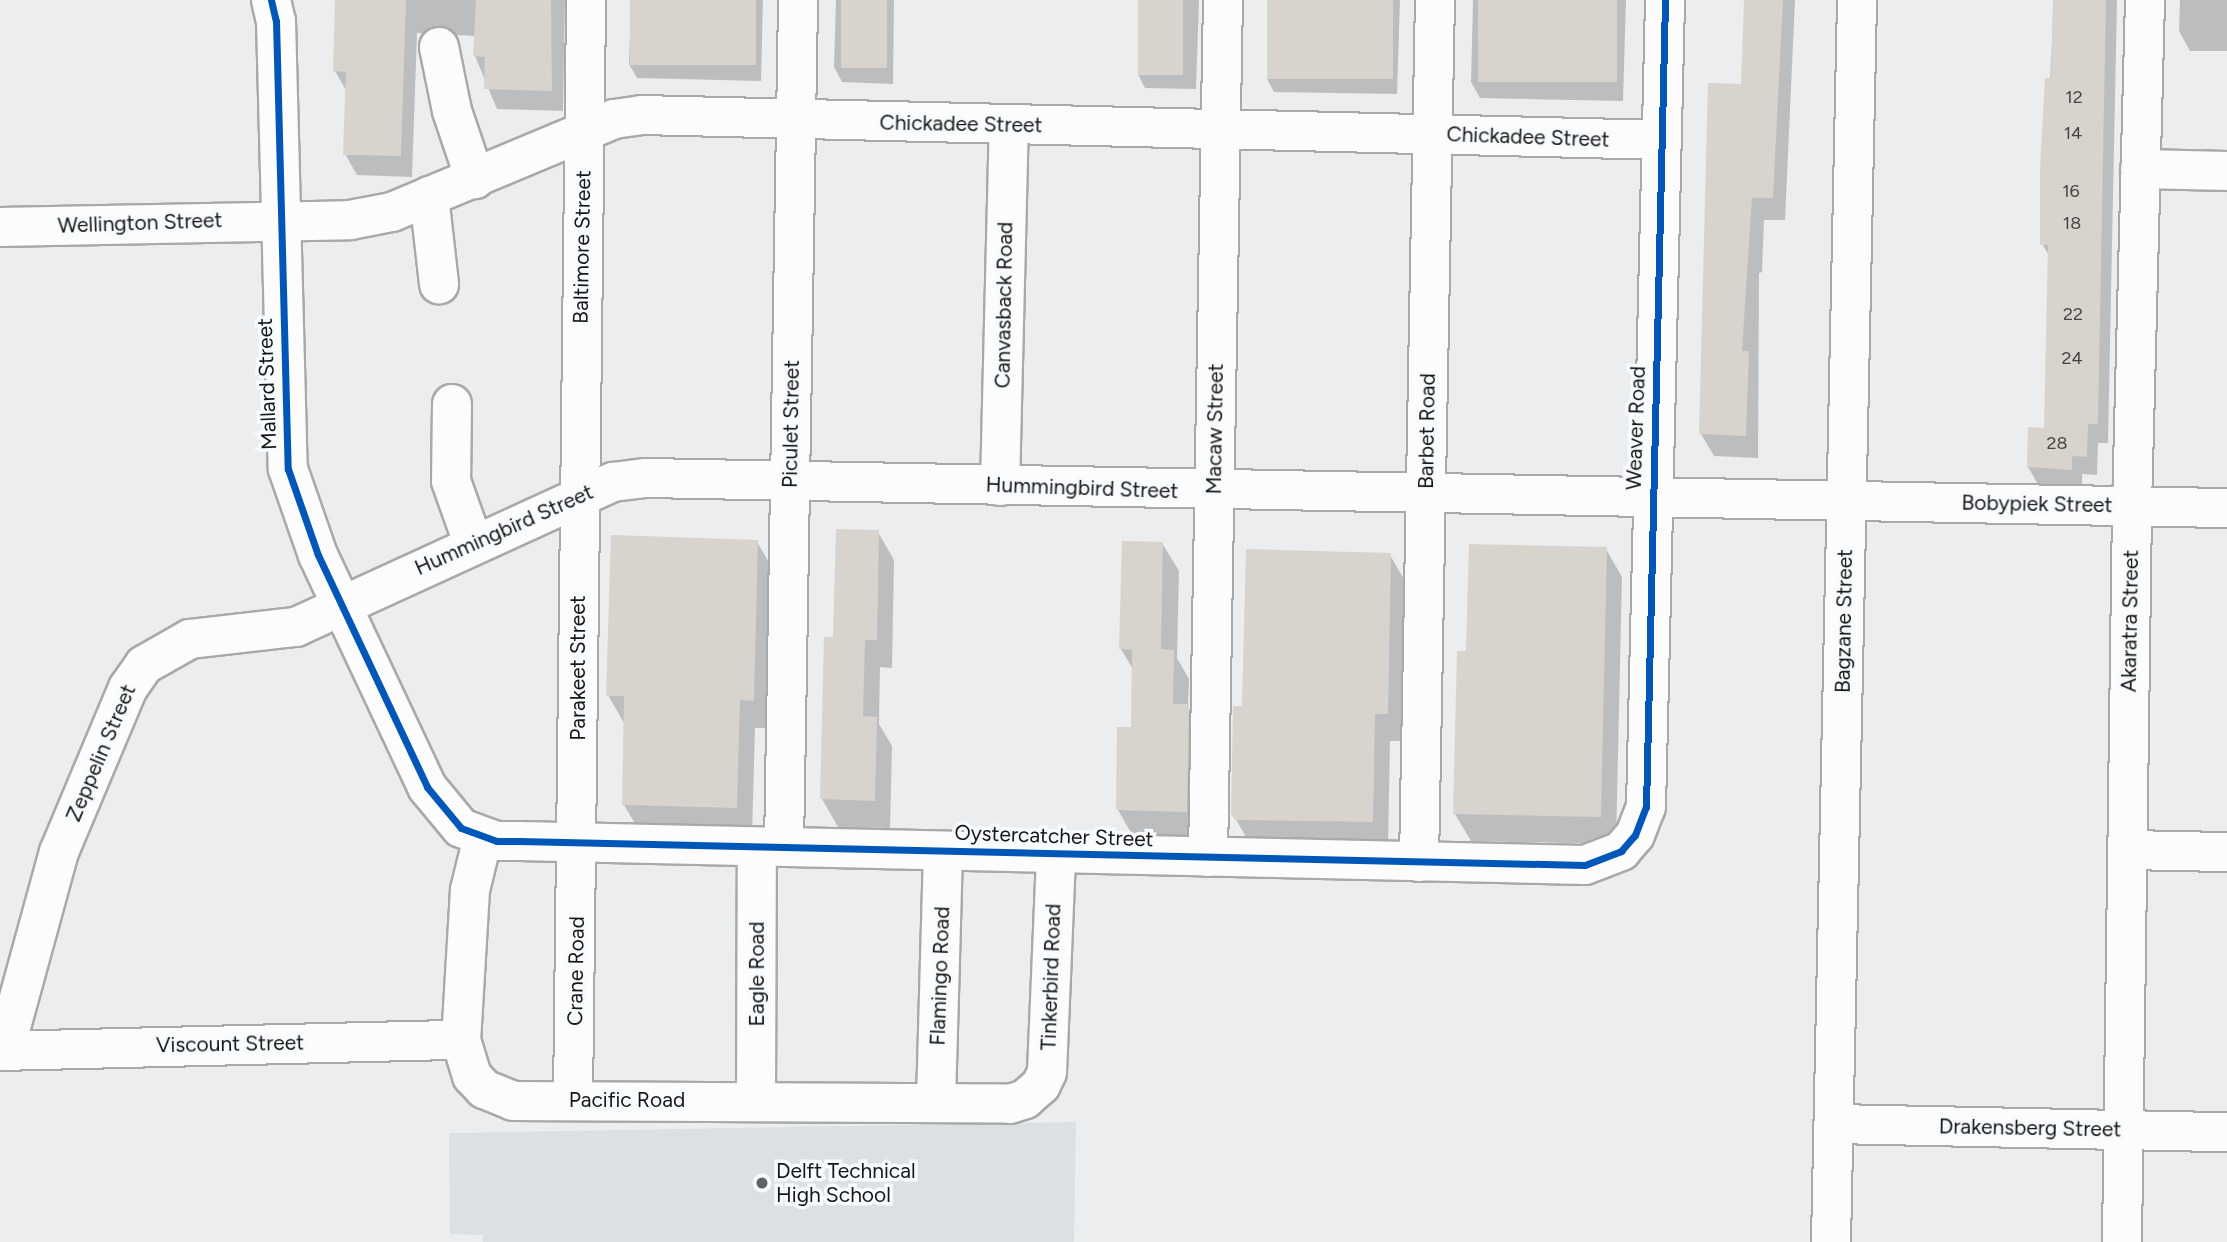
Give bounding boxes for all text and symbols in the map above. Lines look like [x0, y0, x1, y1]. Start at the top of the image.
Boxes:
house number: 12 [2065, 86, 2083, 108]
street label: Chickadee Street [879, 110, 1043, 138]
street label: Chickadee Street [1446, 122, 1610, 152]
house number: 14 [2064, 122, 2082, 144]
street label: Baltimore Street [568, 170, 596, 324]
house number: 16 [2062, 180, 2080, 202]
street label: Wellington Street [57, 208, 223, 238]
house number: 18 [2063, 212, 2081, 234]
street label: Canvasback Road [990, 221, 1018, 389]
house number: 22 [2063, 303, 2083, 325]
street label: Mallard Street [252, 318, 282, 450]
house number: 24 [2061, 347, 2083, 369]
street label: Piculet Street [777, 360, 805, 488]
street label: Macaw Street [1201, 363, 1229, 495]
street label: Weaver Road [1621, 366, 1651, 490]
street label: Barbet Road [1413, 373, 1441, 489]
house number: 28 [2046, 432, 2068, 454]
street label: Hummingbird Street [985, 472, 1179, 504]
street label: Hummingbird Street [411, 479, 597, 581]
street label: Bobypiek Street [1961, 490, 2113, 518]
street label: Bagzane Street [1830, 549, 1858, 693]
street label: Akaratra Street [2116, 550, 2144, 692]
street label: Parakeet Street [565, 595, 591, 741]
street label: Zeppelin Street [61, 681, 141, 825]
street label: Oystercatcher Street [954, 820, 1154, 852]
street label: Tinkerbird Road [1036, 903, 1066, 1051]
street label: Flamingo Road [925, 906, 955, 1046]
street label: Crane Road [562, 916, 590, 1026]
street label: Eagle Road [744, 921, 770, 1027]
street label: Viscount Street [156, 1030, 304, 1058]
street label: Pacific Road [569, 1087, 685, 1113]
street label: Drakensberg Street [1939, 1114, 2121, 1142]
place label: Delft Technical High School [776, 1158, 916, 1208]
marker: Delft Technical High School [754, 1175, 770, 1191]

